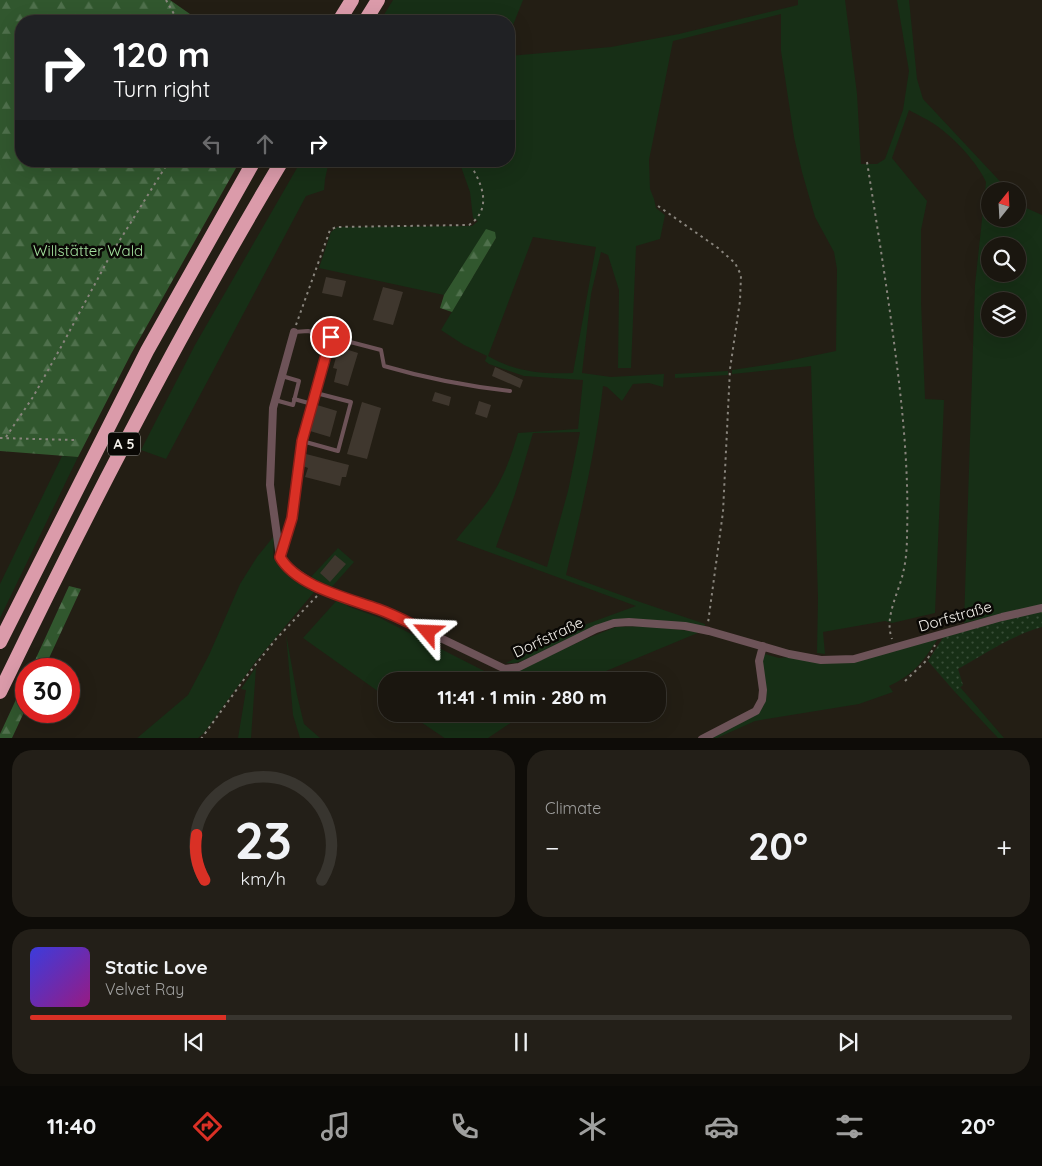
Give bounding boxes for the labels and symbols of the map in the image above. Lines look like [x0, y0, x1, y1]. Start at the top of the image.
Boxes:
north arrow [981, 182, 1026, 228]
park label: Willstätter Wald [33, 241, 143, 260]
pin [310, 316, 352, 358]
road number: A 5 [108, 432, 140, 456]
street label: Dorfstraße [916, 596, 994, 636]
position arrow [401, 605, 453, 657]
street label: Dorfstraße [510, 612, 586, 662]
speed limit sign: 30 [15, 658, 80, 723]

